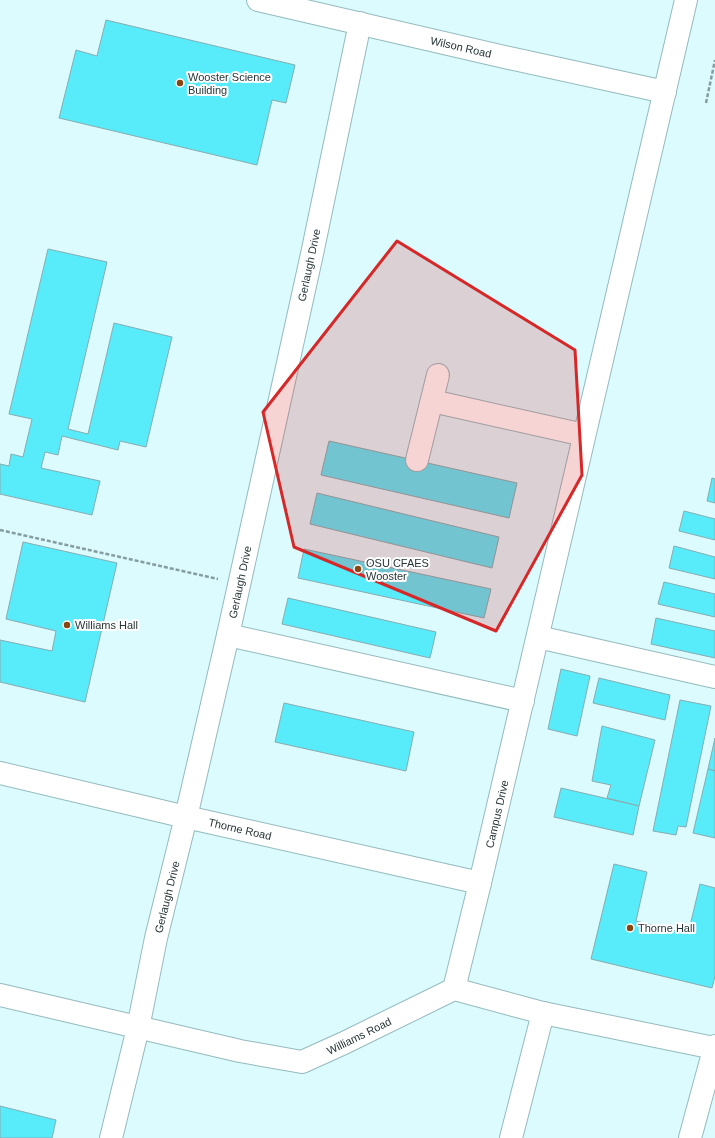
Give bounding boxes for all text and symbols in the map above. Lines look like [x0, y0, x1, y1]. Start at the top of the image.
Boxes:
street label: Wilson Road [429, 34, 493, 60]
place label: Wooster Science Building [188, 71, 271, 96]
marker: Wooster Science Building [175, 78, 185, 88]
street label: Gerlaugh Drive [295, 228, 323, 302]
street label: Gerlaugh Drive [226, 545, 254, 619]
place label: OSU CFAES Wooster [366, 557, 429, 582]
marker: OSU CFAES Wooster [353, 564, 363, 574]
place label: Williams Hall [75, 619, 138, 631]
marker: Williams Hall [62, 620, 72, 630]
street label: Campus Drive [483, 779, 511, 849]
street label: Thorne Road [207, 816, 273, 842]
street label: Gerlaugh Drive [152, 860, 182, 934]
place label: Thorne Hall [638, 922, 695, 934]
marker: Thorne Hall [625, 923, 635, 933]
street label: Williams Road [325, 1015, 393, 1057]

